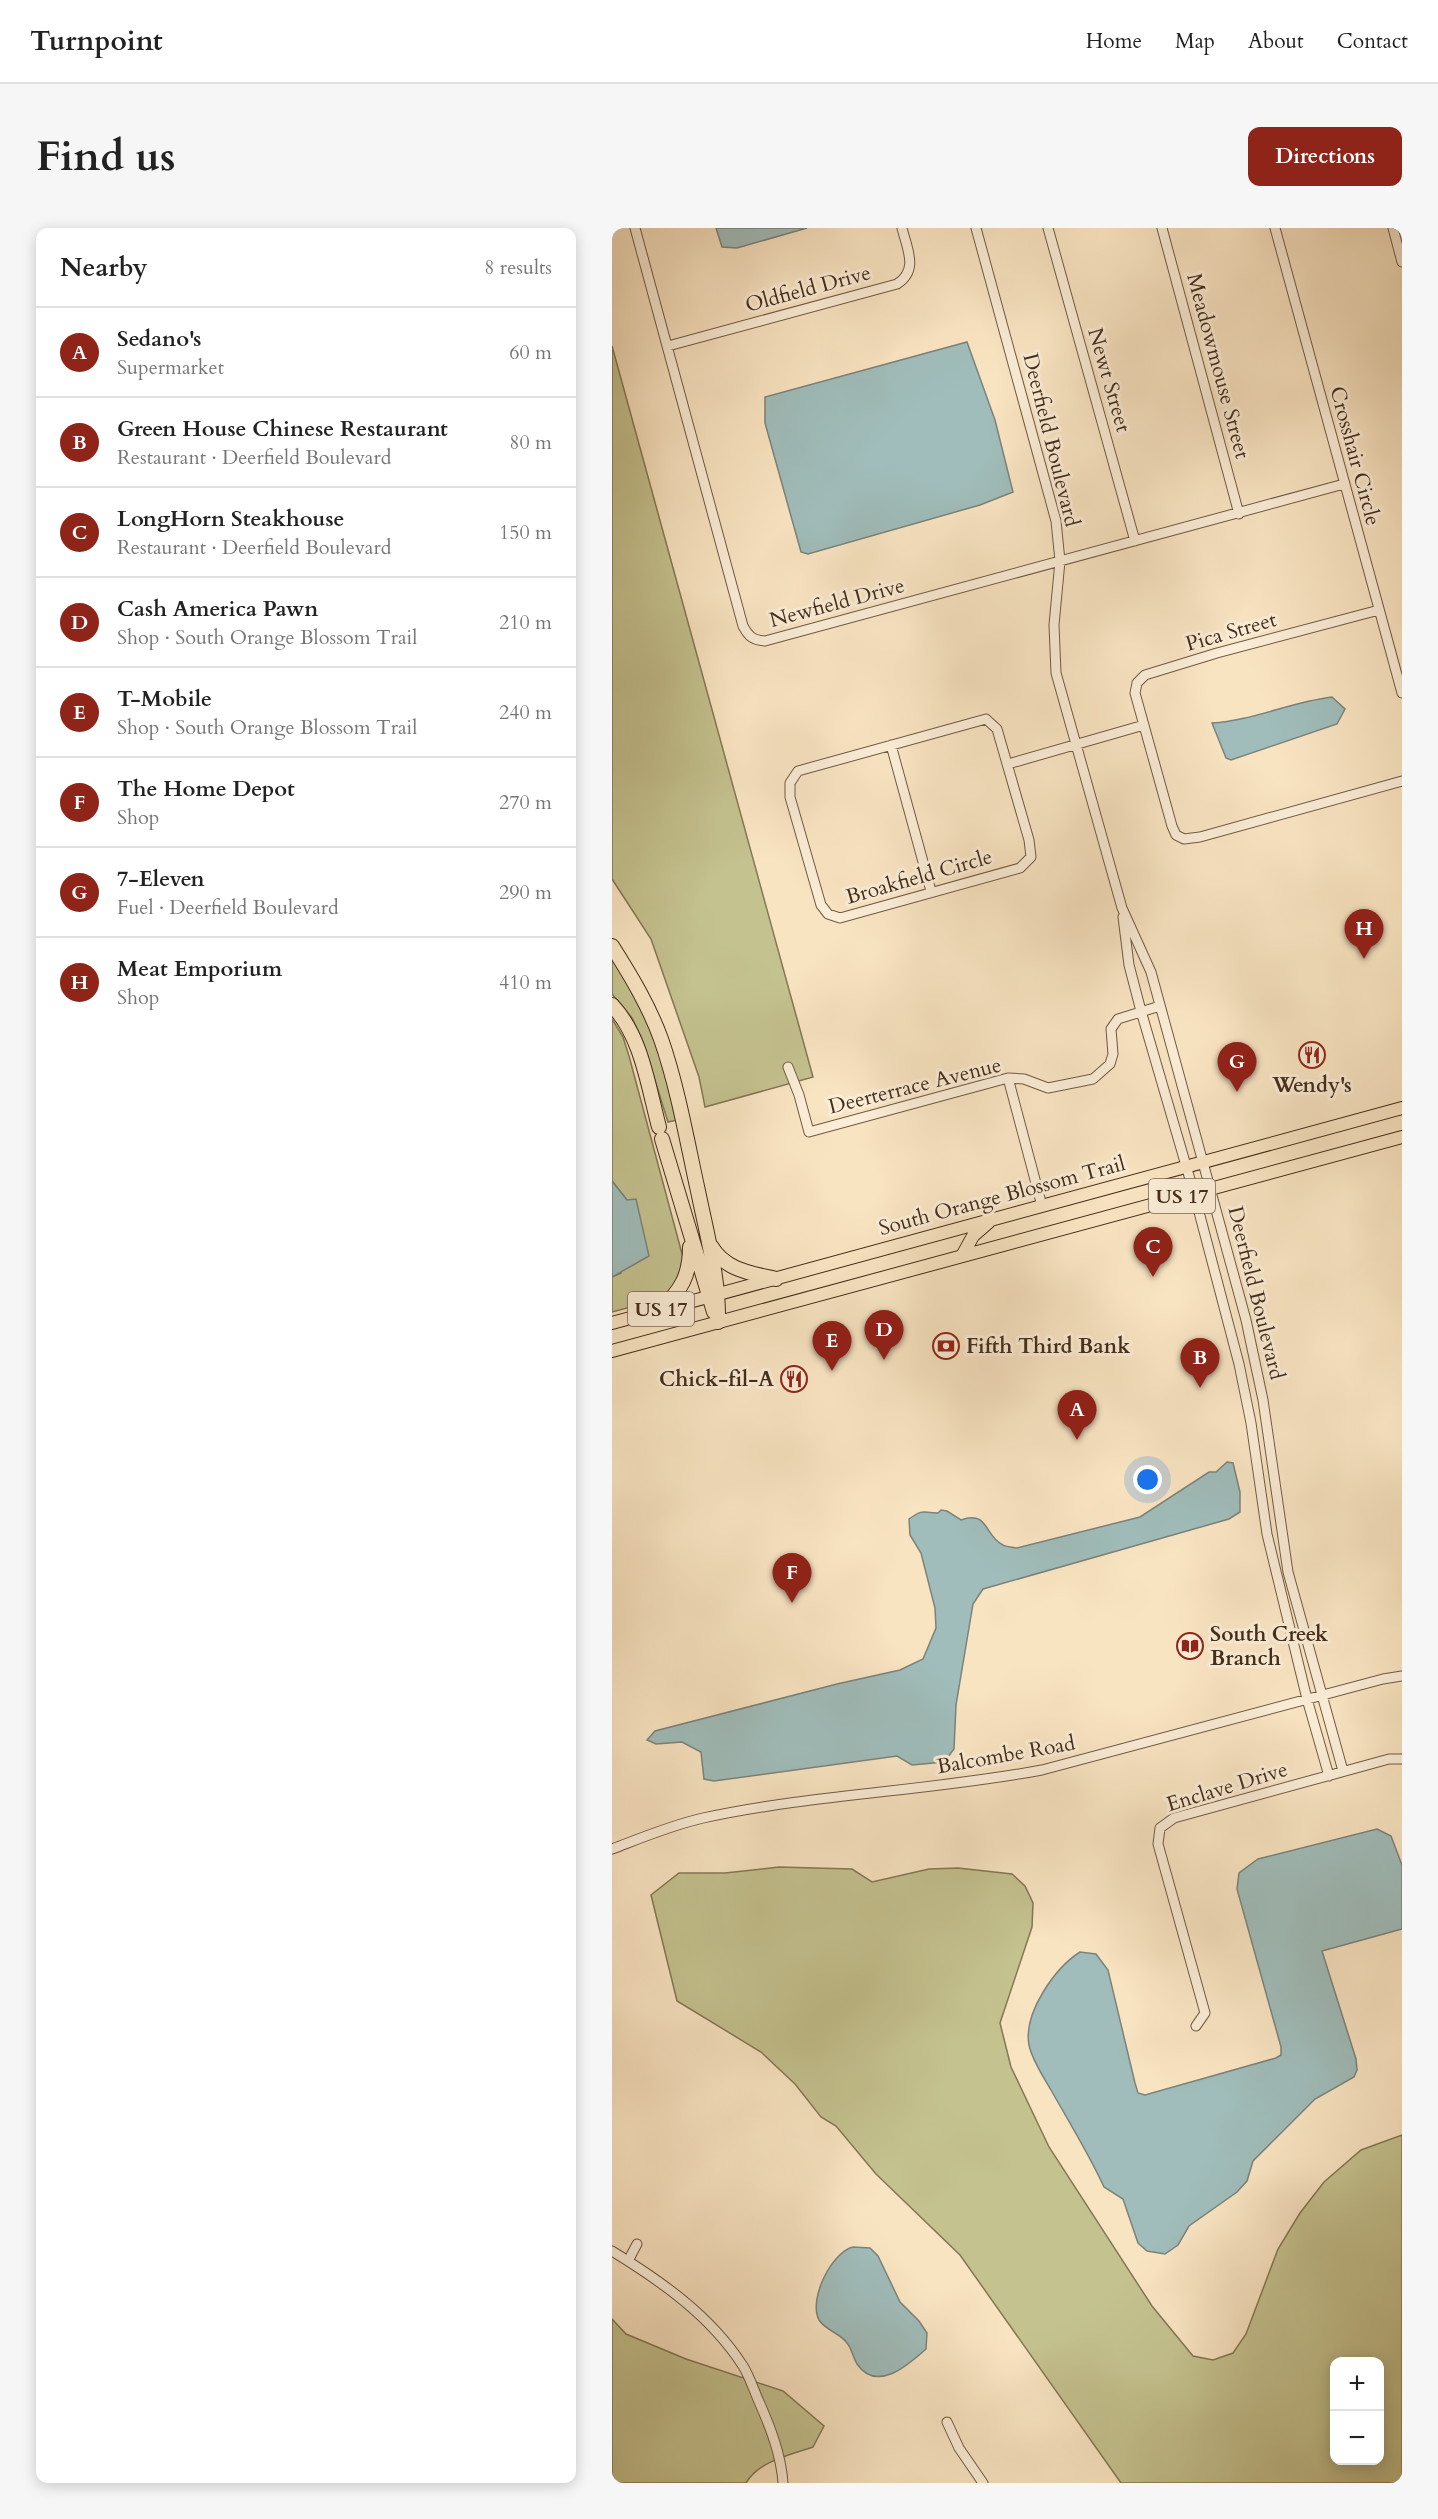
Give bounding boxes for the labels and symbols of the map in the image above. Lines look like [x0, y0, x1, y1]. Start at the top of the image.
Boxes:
street label: Oldfield Drive [742, 258, 874, 320]
street label: Meadowmouse Street [1179, 270, 1257, 462]
street label: Newt Street [1080, 325, 1138, 436]
street label: Deerfield Boulevard [1015, 350, 1087, 530]
street label: Crosshair Circle [1322, 383, 1388, 529]
street label: Newfield Drive [766, 571, 908, 635]
street label: Pica Street [1182, 605, 1280, 659]
street label: Broakfield Circle [842, 842, 996, 912]
pin: H [1344, 910, 1383, 959]
restaurant icon: Wendy's [1297, 1040, 1327, 1070]
pin: G [1218, 1042, 1256, 1092]
street label: Deerterrace Avenue [826, 1050, 1004, 1122]
place label: Wendy's [1271, 1071, 1352, 1100]
street label: South Orange Blossom Trail [876, 1149, 1128, 1243]
road number: US 17 [1149, 1179, 1215, 1213]
street label: Deerfield Boulevard [1220, 1203, 1292, 1383]
pin: C [1134, 1228, 1172, 1277]
road number: US 17 [628, 1292, 694, 1326]
pin: D [864, 1310, 904, 1360]
pin: E [812, 1322, 852, 1371]
bank icon: Fifth Third Bank [931, 1331, 961, 1361]
place label: Fifth Third Bank [966, 1332, 1130, 1361]
pin: B [1180, 1338, 1220, 1388]
restaurant icon: Chick-fil-A [779, 1364, 809, 1394]
place label: Chick-fil-A [659, 1365, 774, 1394]
pin: A [1058, 1390, 1096, 1440]
your location [1133, 1465, 1162, 1494]
pin: F [772, 1554, 812, 1603]
place label: South Creek Branch [1210, 1620, 1328, 1673]
library icon: South Creek Branch [1175, 1631, 1205, 1661]
street label: Balcombe Road [935, 1729, 1077, 1781]
street label: Enclave Drive [1163, 1755, 1291, 1819]

